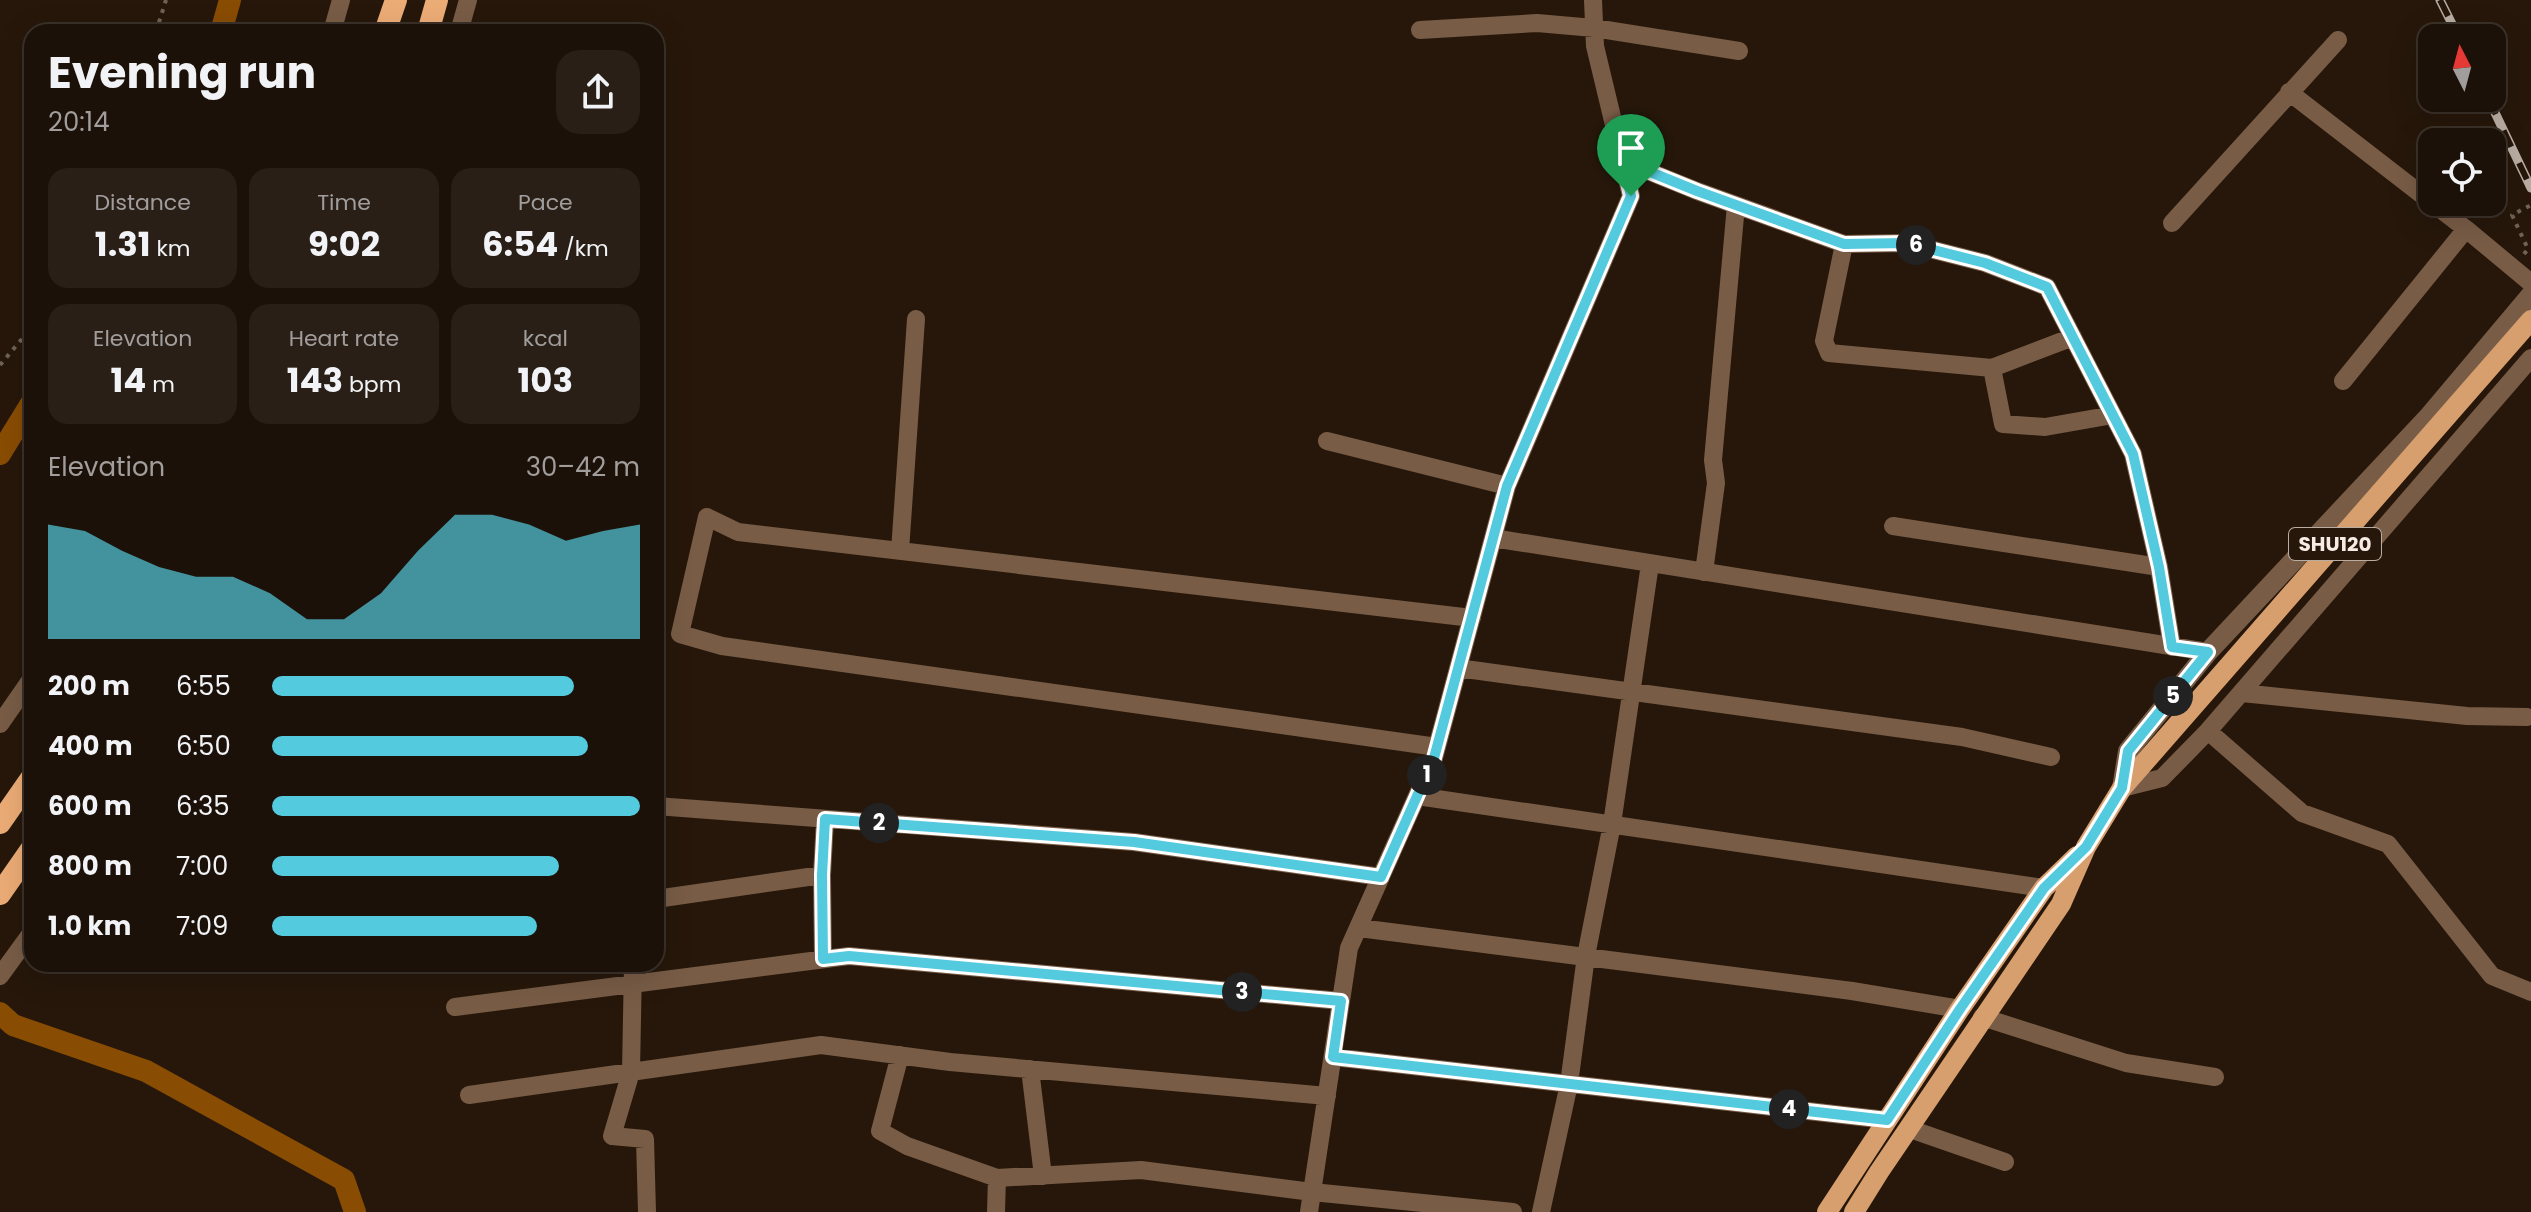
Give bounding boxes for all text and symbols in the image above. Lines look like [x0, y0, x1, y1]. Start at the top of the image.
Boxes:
north arrow [2418, 24, 2506, 112]
map controls [2418, 24, 2506, 216]
text: Evening run [48, 42, 316, 103]
button: share [556, 50, 640, 134]
text: 20:14 [48, 104, 110, 140]
pin [1597, 114, 1665, 196]
icon: arrive [1609, 126, 1653, 170]
button: locate [2418, 128, 2506, 216]
text: Distance [94, 187, 191, 218]
text: Time [317, 187, 371, 218]
text: Pace [518, 187, 573, 218]
text: 1.31 [95, 220, 151, 268]
text: 9:02 [308, 220, 380, 268]
text: 6:54 [482, 220, 558, 268]
pin: 6 [1896, 225, 1936, 265]
text: 6 [1909, 229, 1923, 260]
text: km [151, 233, 190, 264]
text: /km [558, 233, 609, 264]
text: Elevation [93, 323, 192, 354]
text: Heart rate [289, 323, 399, 354]
text: kcal [523, 323, 568, 354]
text: 14 [110, 356, 146, 404]
text: 143 [287, 356, 343, 404]
text: 103 [518, 356, 573, 404]
text: m [146, 369, 175, 400]
text: bpm [343, 369, 401, 400]
text: Elevation [48, 449, 165, 485]
text: 30–42 m [526, 449, 640, 485]
road number: SHU120 [2289, 528, 2381, 560]
text: 200 m [48, 668, 130, 704]
text: 6:55 [176, 668, 231, 704]
pin: 5 [2153, 676, 2193, 716]
text: 5 [2166, 680, 2180, 711]
text: 400 m [48, 728, 133, 764]
text: 6:50 [176, 728, 231, 764]
pin: 1 [1407, 755, 1447, 795]
text: 1 [1423, 759, 1431, 790]
text: 600 m [48, 788, 132, 824]
text: 6:35 [176, 788, 230, 824]
pin: 2 [859, 803, 899, 843]
text: 2 [873, 807, 885, 838]
text: 800 m [48, 848, 132, 884]
text: 7:00 [176, 848, 228, 884]
text: 1.0 km [48, 908, 131, 944]
text: 7:09 [176, 908, 228, 944]
pin: 3 [1222, 972, 1262, 1012]
text: 3 [1235, 976, 1249, 1007]
pin: 4 [1769, 1089, 1809, 1129]
text: 4 [1782, 1093, 1796, 1124]

